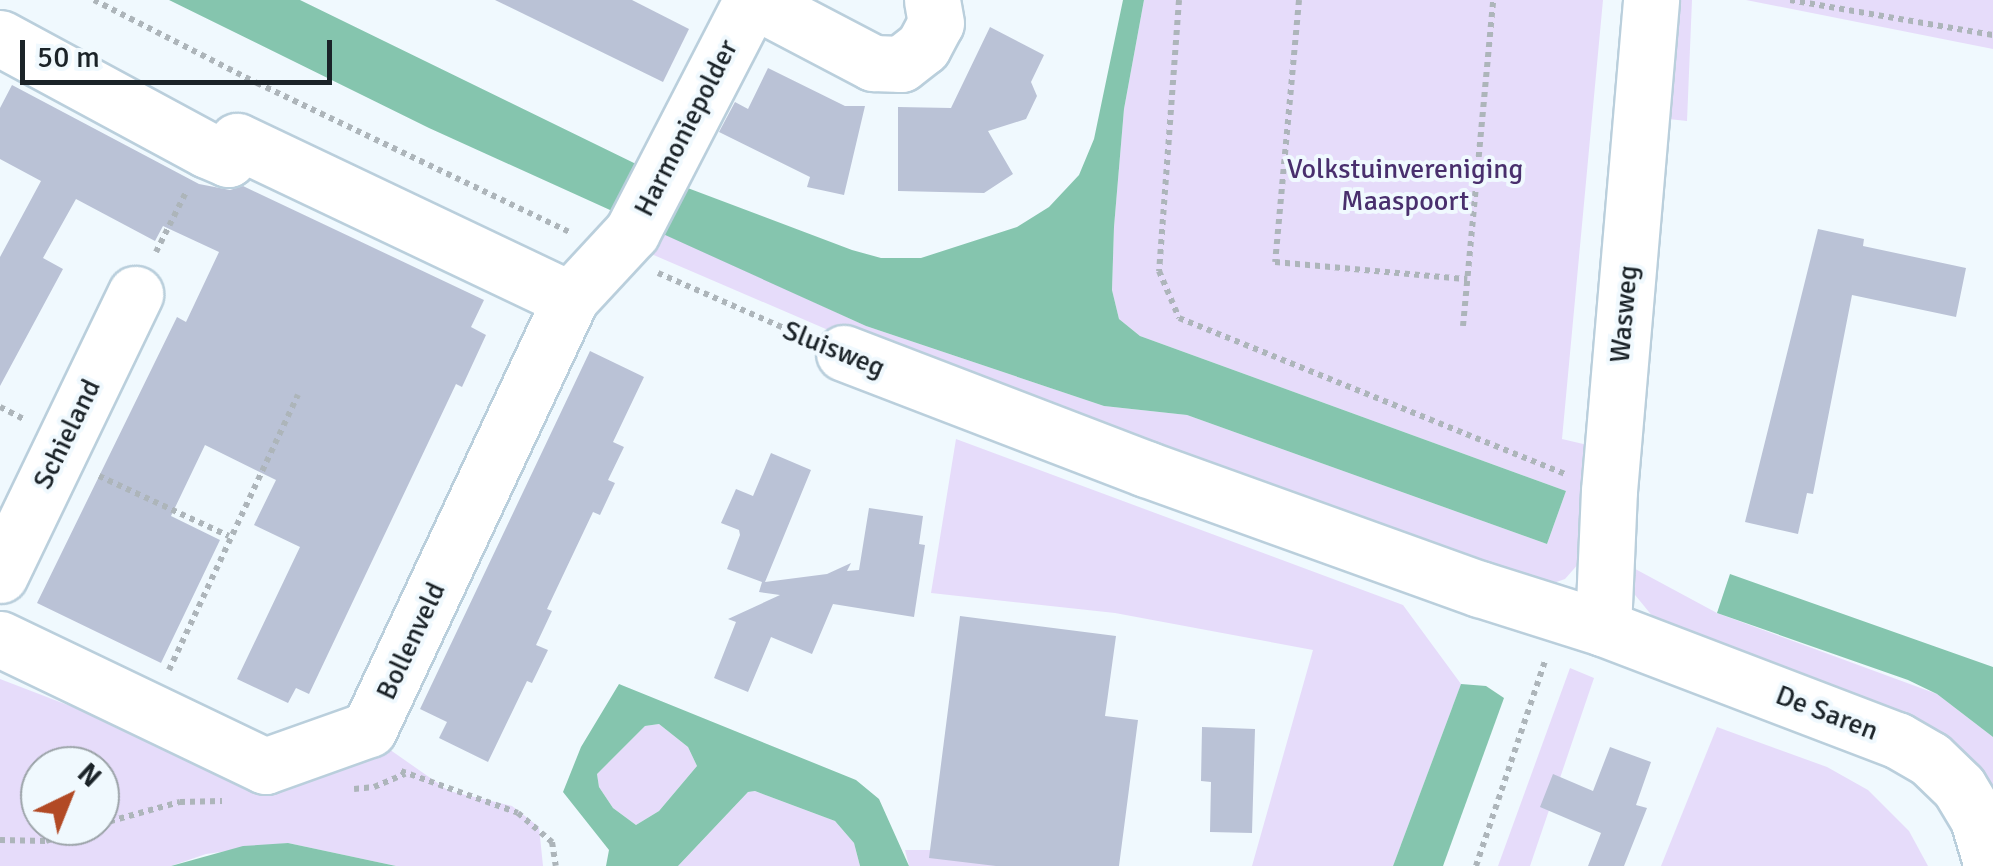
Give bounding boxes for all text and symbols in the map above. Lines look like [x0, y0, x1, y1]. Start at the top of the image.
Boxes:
scale bar [25, 20, 338, 82]
street label: Harmoniepolder [627, 34, 745, 222]
text: 50 m [37, 39, 100, 76]
park label: Volkstuinvereniging Maaspoort [1287, 152, 1523, 218]
street label: Wasweg [1603, 264, 1645, 364]
street label: Sluisweg [778, 313, 890, 385]
street label: Schieland [26, 374, 108, 494]
street label: Bollenveld [369, 577, 453, 705]
street label: De Saren [1771, 678, 1883, 748]
north arrow [20, 746, 120, 846]
text: N [70, 756, 108, 795]

